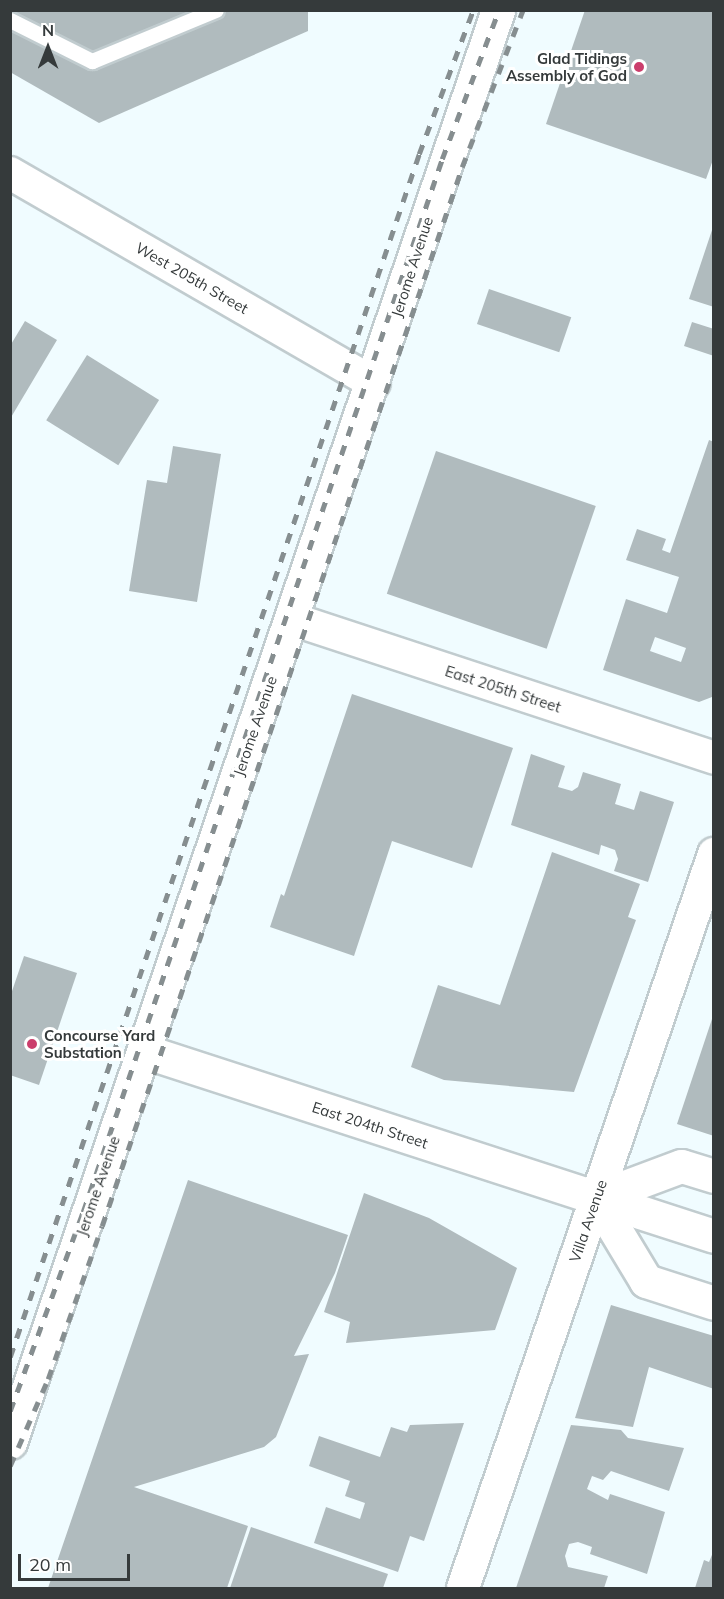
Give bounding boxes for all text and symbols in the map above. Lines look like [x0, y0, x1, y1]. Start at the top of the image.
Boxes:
north arrow [18, 18, 78, 78]
text: N [42, 20, 54, 40]
place label: Glad Tidings Assembly of God [506, 49, 627, 84]
marker: Glad Tidings Assembly of God [632, 60, 646, 74]
street label: Jerome Avenue [387, 215, 437, 319]
street label: West 205th Street [133, 238, 251, 318]
street label: East 205th Street [443, 662, 563, 716]
street label: Jerome Avenue [229, 674, 281, 778]
place label: Concourse Yard Substation [44, 1026, 155, 1061]
marker: Concourse Yard Substation [25, 1037, 39, 1051]
street label: East 204th Street [310, 1098, 430, 1152]
street label: Jerome Avenue [72, 1134, 124, 1238]
street label: Villa Avenue [565, 1177, 611, 1265]
scale bar [21, 1542, 134, 1580]
text: 20 m [29, 1553, 71, 1576]

